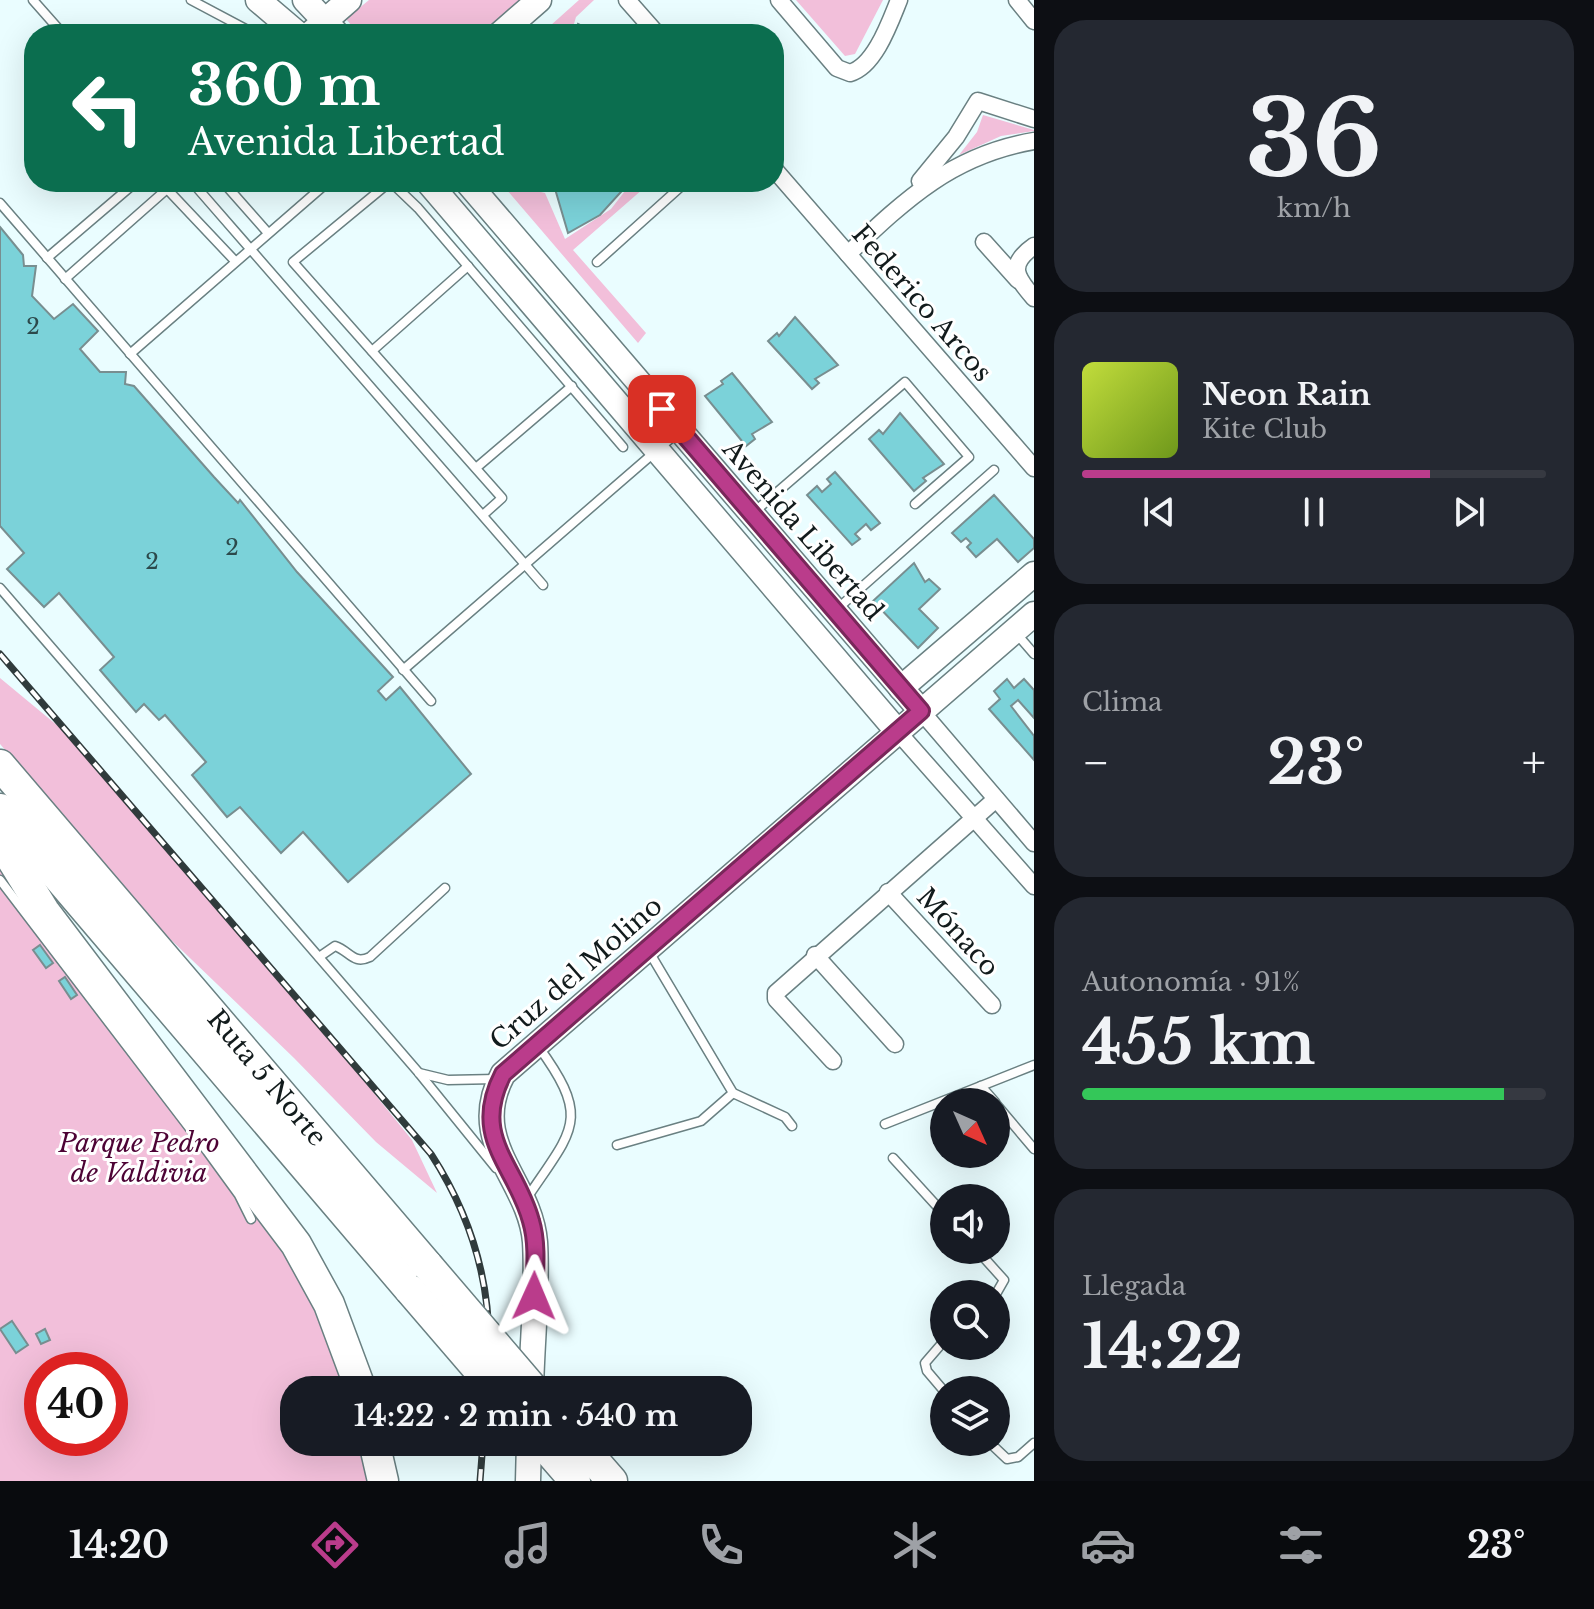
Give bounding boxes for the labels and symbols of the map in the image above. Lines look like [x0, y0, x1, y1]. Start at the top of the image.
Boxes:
street label: Federico Arcos [845, 218, 999, 388]
house number: 2 [26, 313, 40, 340]
pin [628, 375, 696, 443]
street label: Avenida Libertad [715, 433, 890, 627]
house number: 2 [225, 534, 239, 561]
house number: 2 [145, 548, 159, 575]
street label: Mónaco [910, 881, 1006, 983]
street label: Cruz del Molino [483, 889, 669, 1057]
street label: Ruta 5 Norte [201, 1003, 333, 1153]
north arrow [930, 1088, 1010, 1168]
park label: Parque Pedro de Valdivia [57, 1127, 220, 1189]
position arrow [492, 1254, 576, 1338]
speed limit sign: 40 [24, 1352, 128, 1456]

